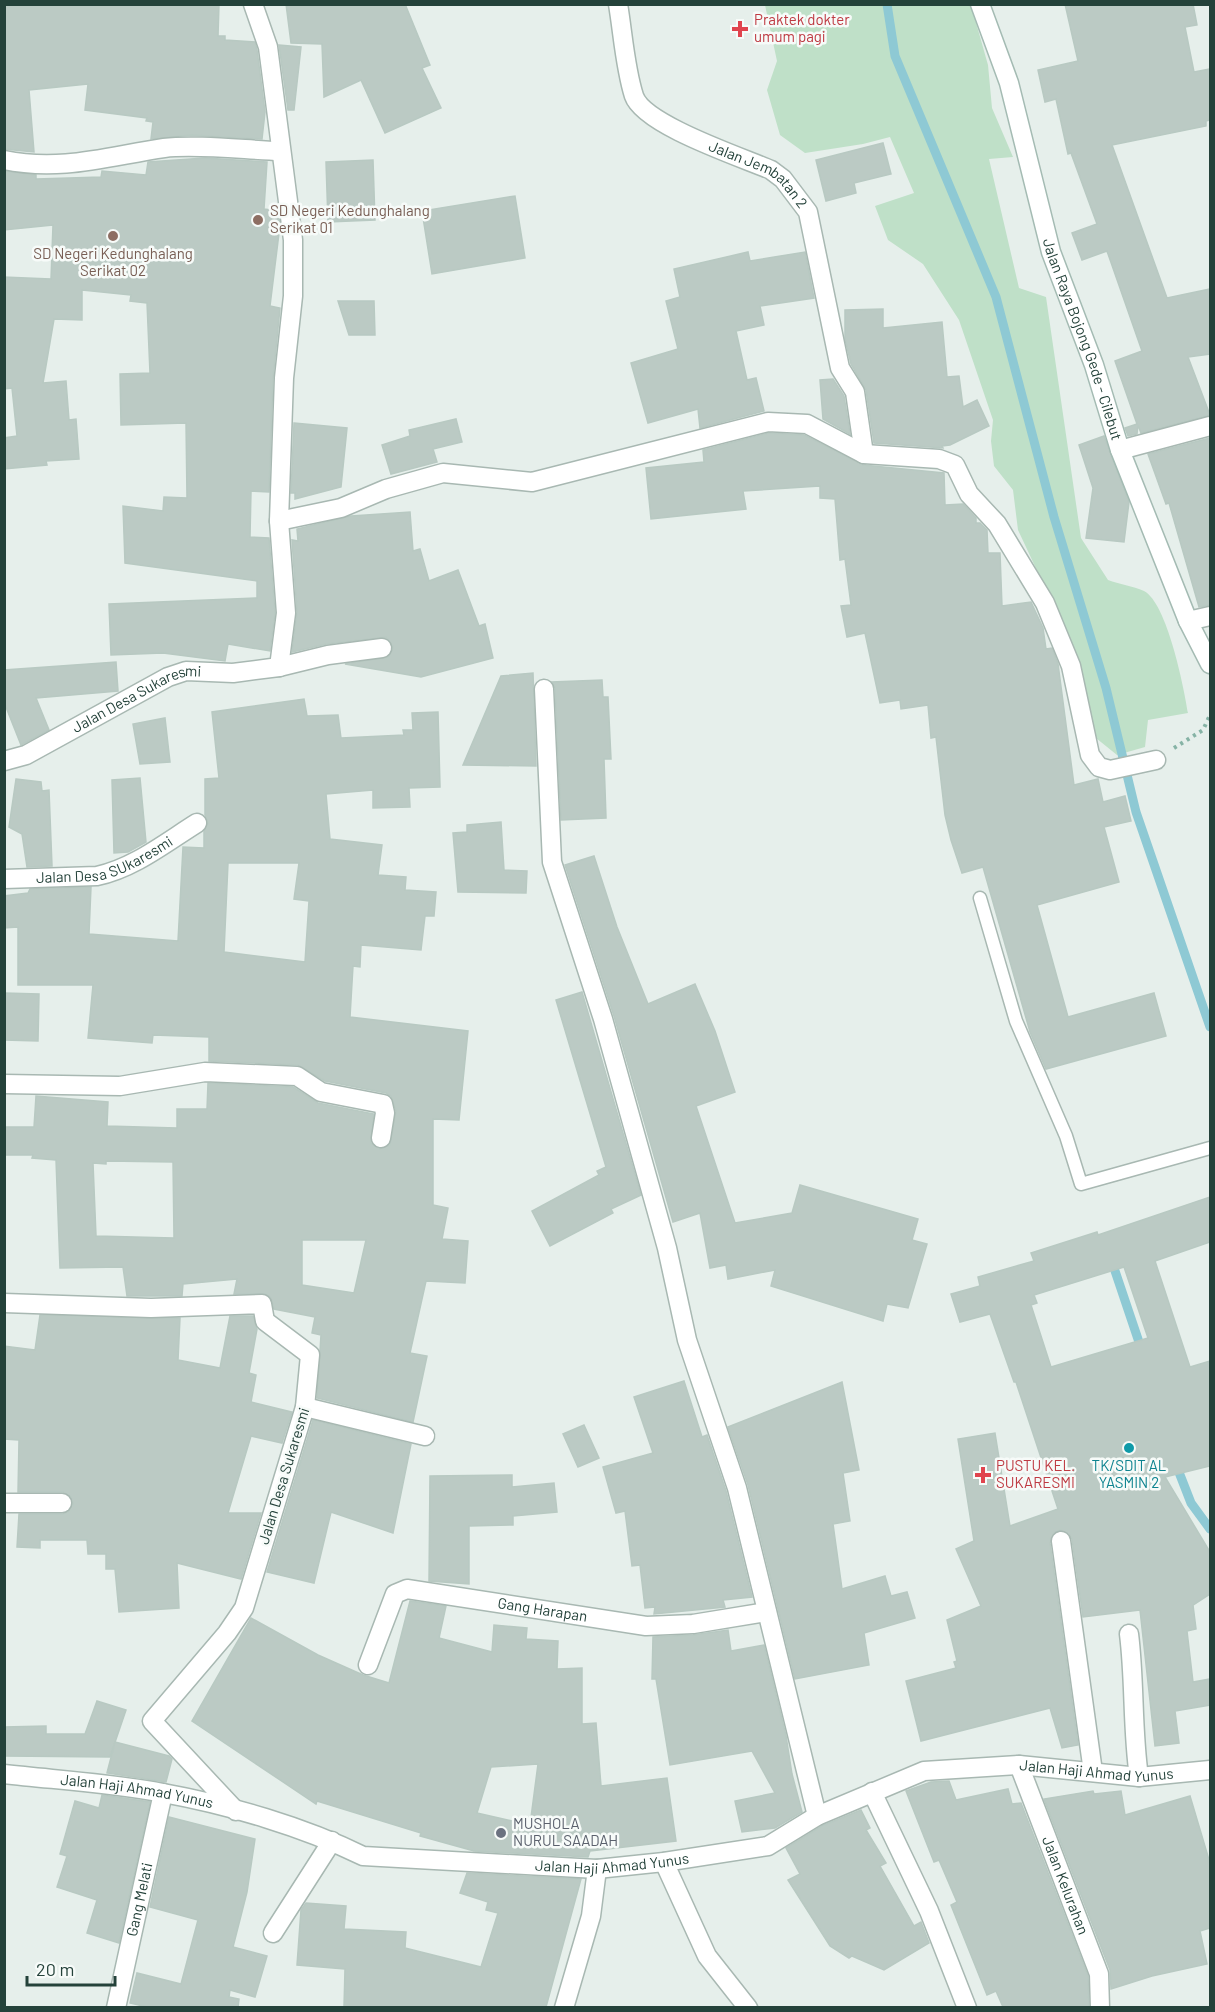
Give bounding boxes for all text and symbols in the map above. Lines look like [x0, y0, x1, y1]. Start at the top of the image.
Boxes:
place label: Praktek dokter umum pagi [754, 10, 850, 45]
marker: Praktek dokter umum pagi [731, 20, 749, 38]
street label: Jalan Jembatan 2 [706, 136, 812, 211]
place label: SD Negeri Kedunghalang Serikat 01 [270, 201, 430, 236]
marker: SD Negeri Kedunghalang Serikat 01 [251, 213, 265, 227]
marker: SD Negeri Kedunghalang Serikat 02 [106, 229, 120, 243]
street label: Jalan Raya Bojong Gede - Cilebut [1040, 236, 1126, 442]
place label: SD Negeri Kedunghalang Serikat 02 [33, 244, 193, 279]
street label: Jalan Desa Sukaresmi [69, 661, 202, 736]
street label: Jalan Desa SUkaresmi [36, 832, 175, 886]
street label: Jalan Desa Sukaresmi [254, 1405, 312, 1546]
marker: TK/SDIT AL YASMIN 2 [1122, 1441, 1136, 1455]
place label: PUSTU KEL. SUKARESMI [996, 1456, 1075, 1491]
place label: TK/SDIT AL YASMIN 2 [1092, 1456, 1166, 1491]
marker: PUSTU KEL. SUKARESMI [974, 1466, 992, 1484]
street label: Gang Harapan [496, 1593, 589, 1625]
street label: Jalan Haji Ahmad Yunus [1019, 1755, 1174, 1785]
street label: Jalan Haji Ahmad Yunus [60, 1770, 215, 1811]
place label: MUSHOLA NURUL SAADAH [513, 1814, 618, 1849]
marker: MUSHOLA NURUL SAADAH [494, 1826, 508, 1840]
street label: Jalan Kelurahan [1039, 1833, 1093, 1937]
street label: Jalan Haji Ahmad Yunus [535, 1848, 690, 1877]
street label: Gang Melati [122, 1861, 156, 1938]
scale bar [27, 1949, 116, 1987]
text: 20 m [36, 1958, 74, 1980]

